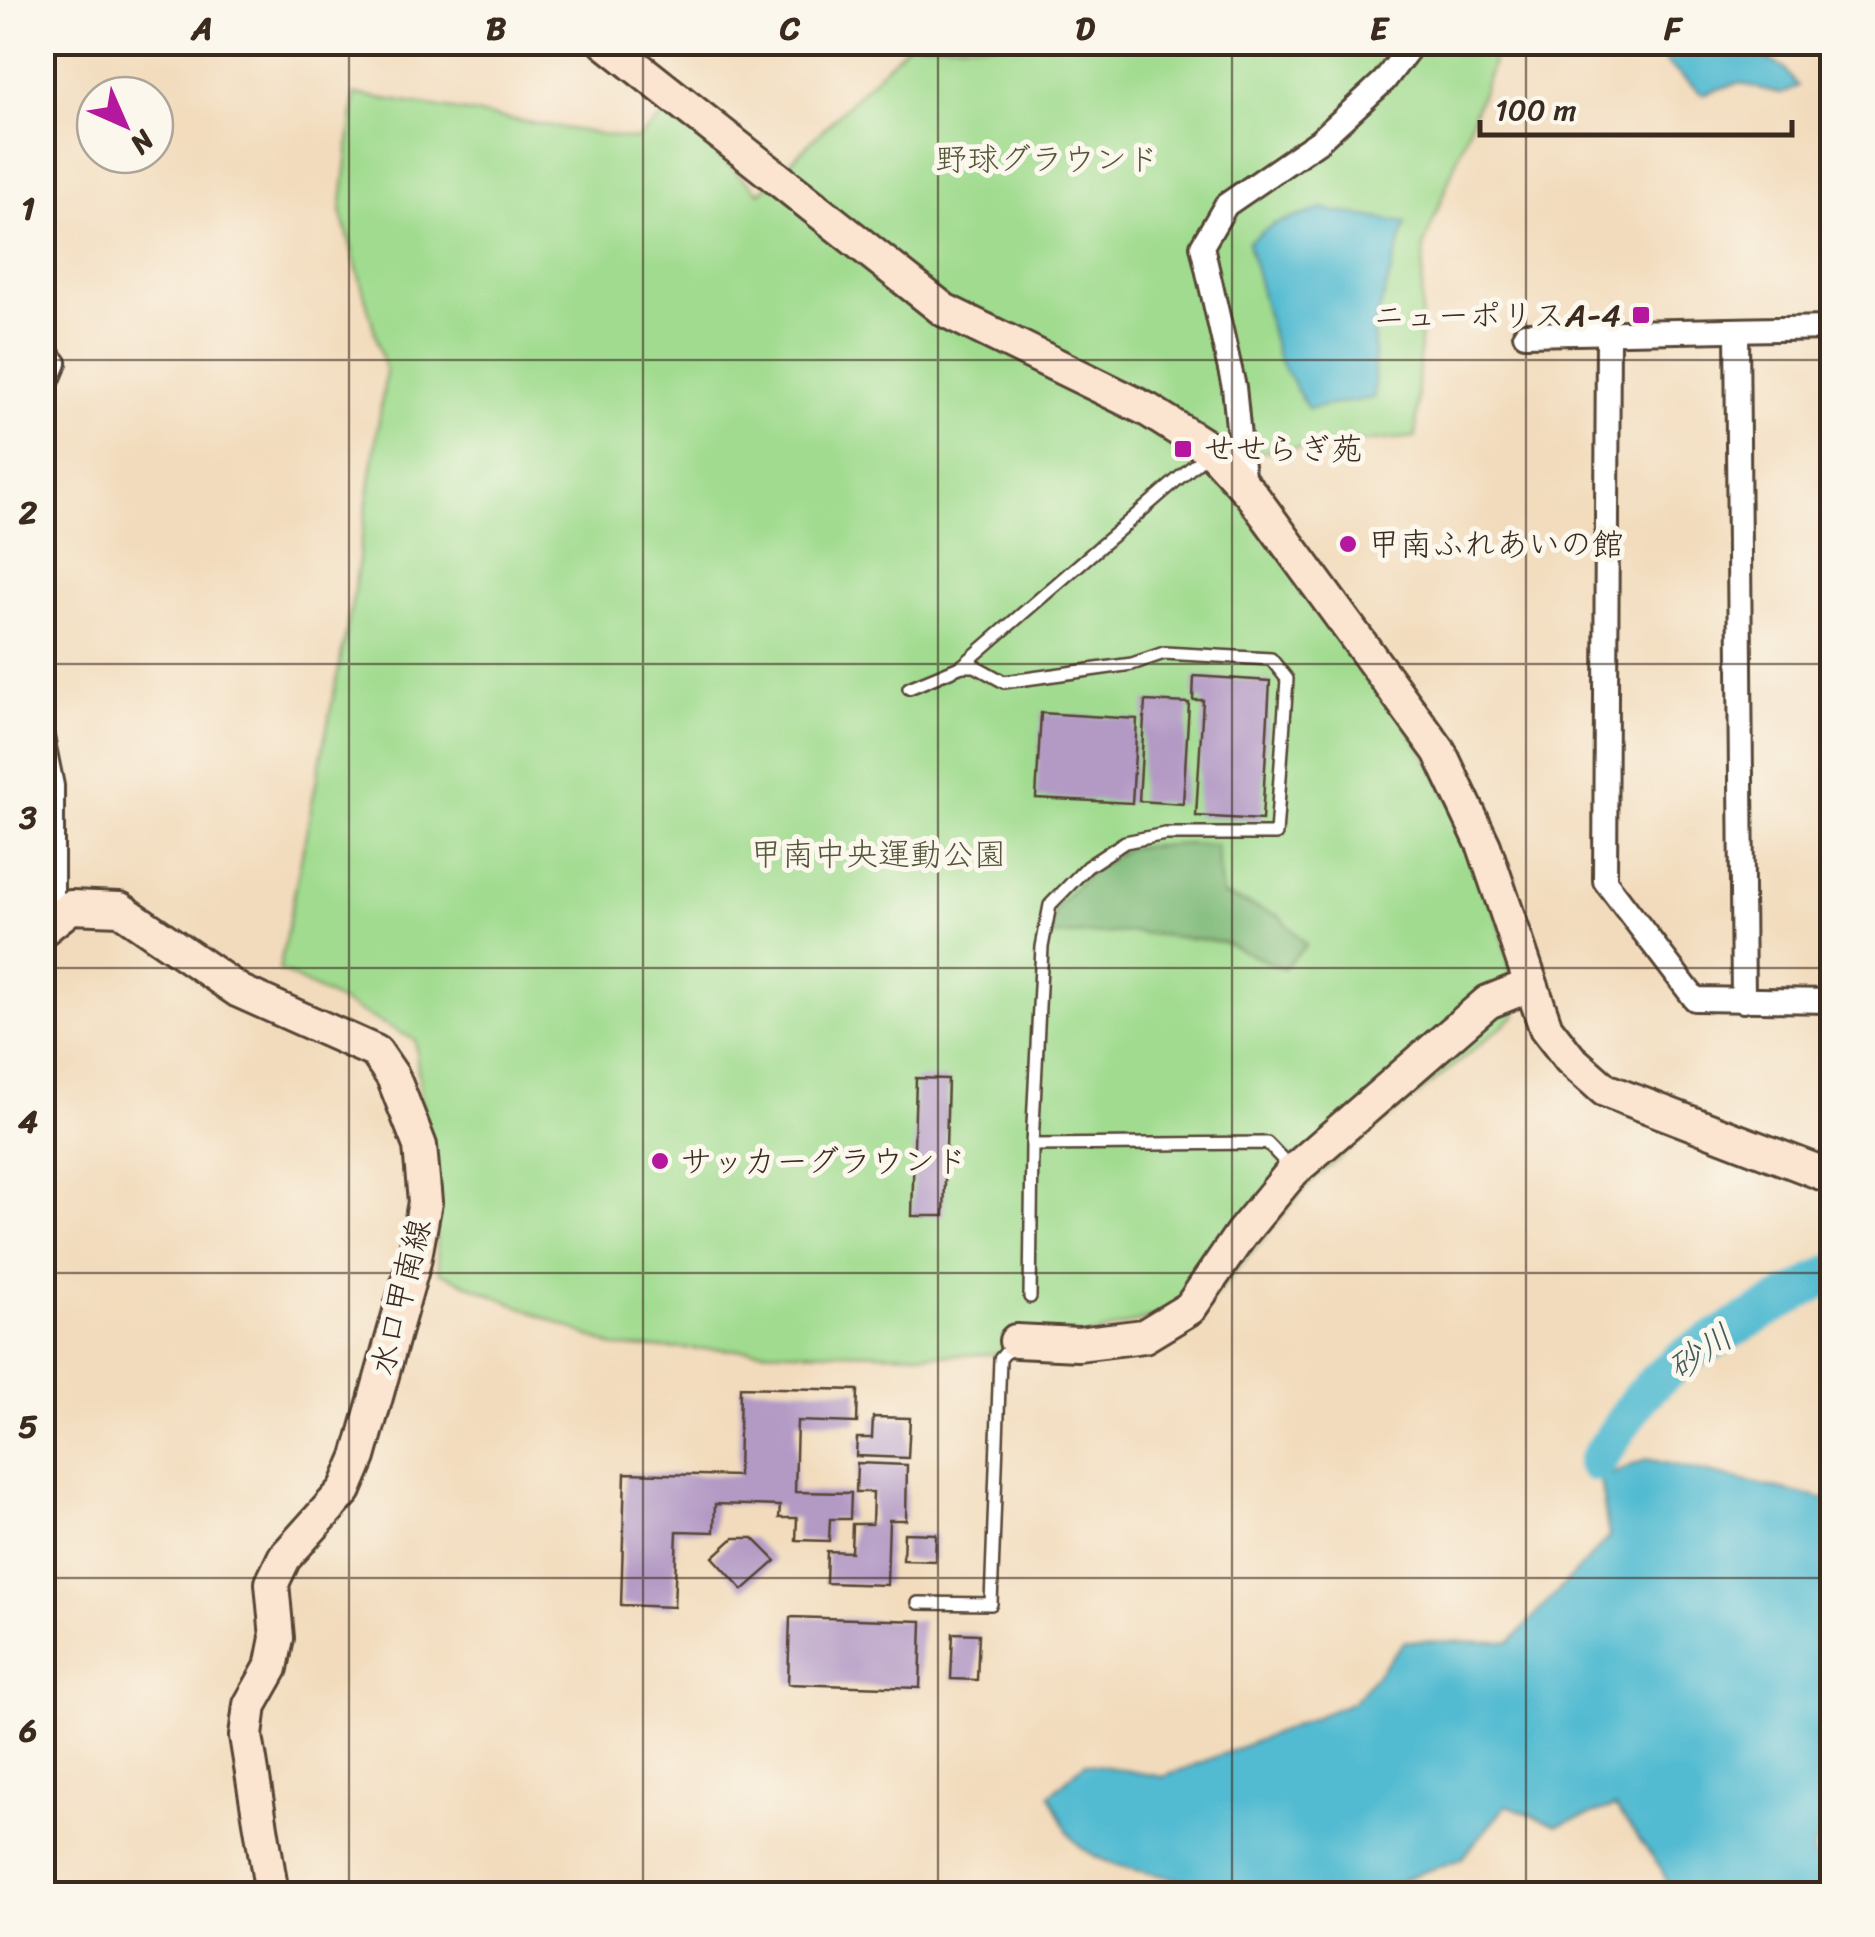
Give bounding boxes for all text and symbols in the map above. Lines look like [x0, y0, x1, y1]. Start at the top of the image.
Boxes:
text: A [190, 0, 213, 57]
text: B [486, 0, 506, 57]
text: C [779, 0, 801, 57]
text: D [1075, 0, 1095, 57]
text: E [1370, 0, 1390, 57]
text: F [1663, 0, 1684, 57]
north arrow [75, 75, 175, 175]
scale bar [1480, 75, 1792, 137]
text: 100 m [1495, 83, 1577, 137]
text: N [118, 117, 167, 167]
park label: 野球グラウンド [935, 131, 1159, 188]
text: 1 [21, 180, 35, 237]
place label: ニューポリスA-4 [1373, 287, 1621, 344]
marker: ニューポリスA-4 [1630, 304, 1652, 326]
place label: せせらぎ苑 [1203, 421, 1363, 478]
marker: せせらぎ苑 [1172, 438, 1194, 460]
text: 2 [19, 484, 38, 541]
place label: 甲南ふれあいの館 [1368, 516, 1624, 573]
marker: 甲南ふれあいの館 [1337, 533, 1359, 555]
text: 3 [18, 789, 37, 846]
park label: 甲南中央運動公園 [750, 826, 1006, 883]
text: 4 [18, 1093, 38, 1150]
place label: サッカーグラウンド [680, 1133, 967, 1190]
marker: サッカーグラウンド [649, 1150, 671, 1172]
street label: 水口甲南線 [354, 1212, 448, 1382]
water label: 砂川 [1654, 1307, 1746, 1397]
text: 5 [18, 1398, 38, 1455]
text: 6 [19, 1702, 37, 1759]

